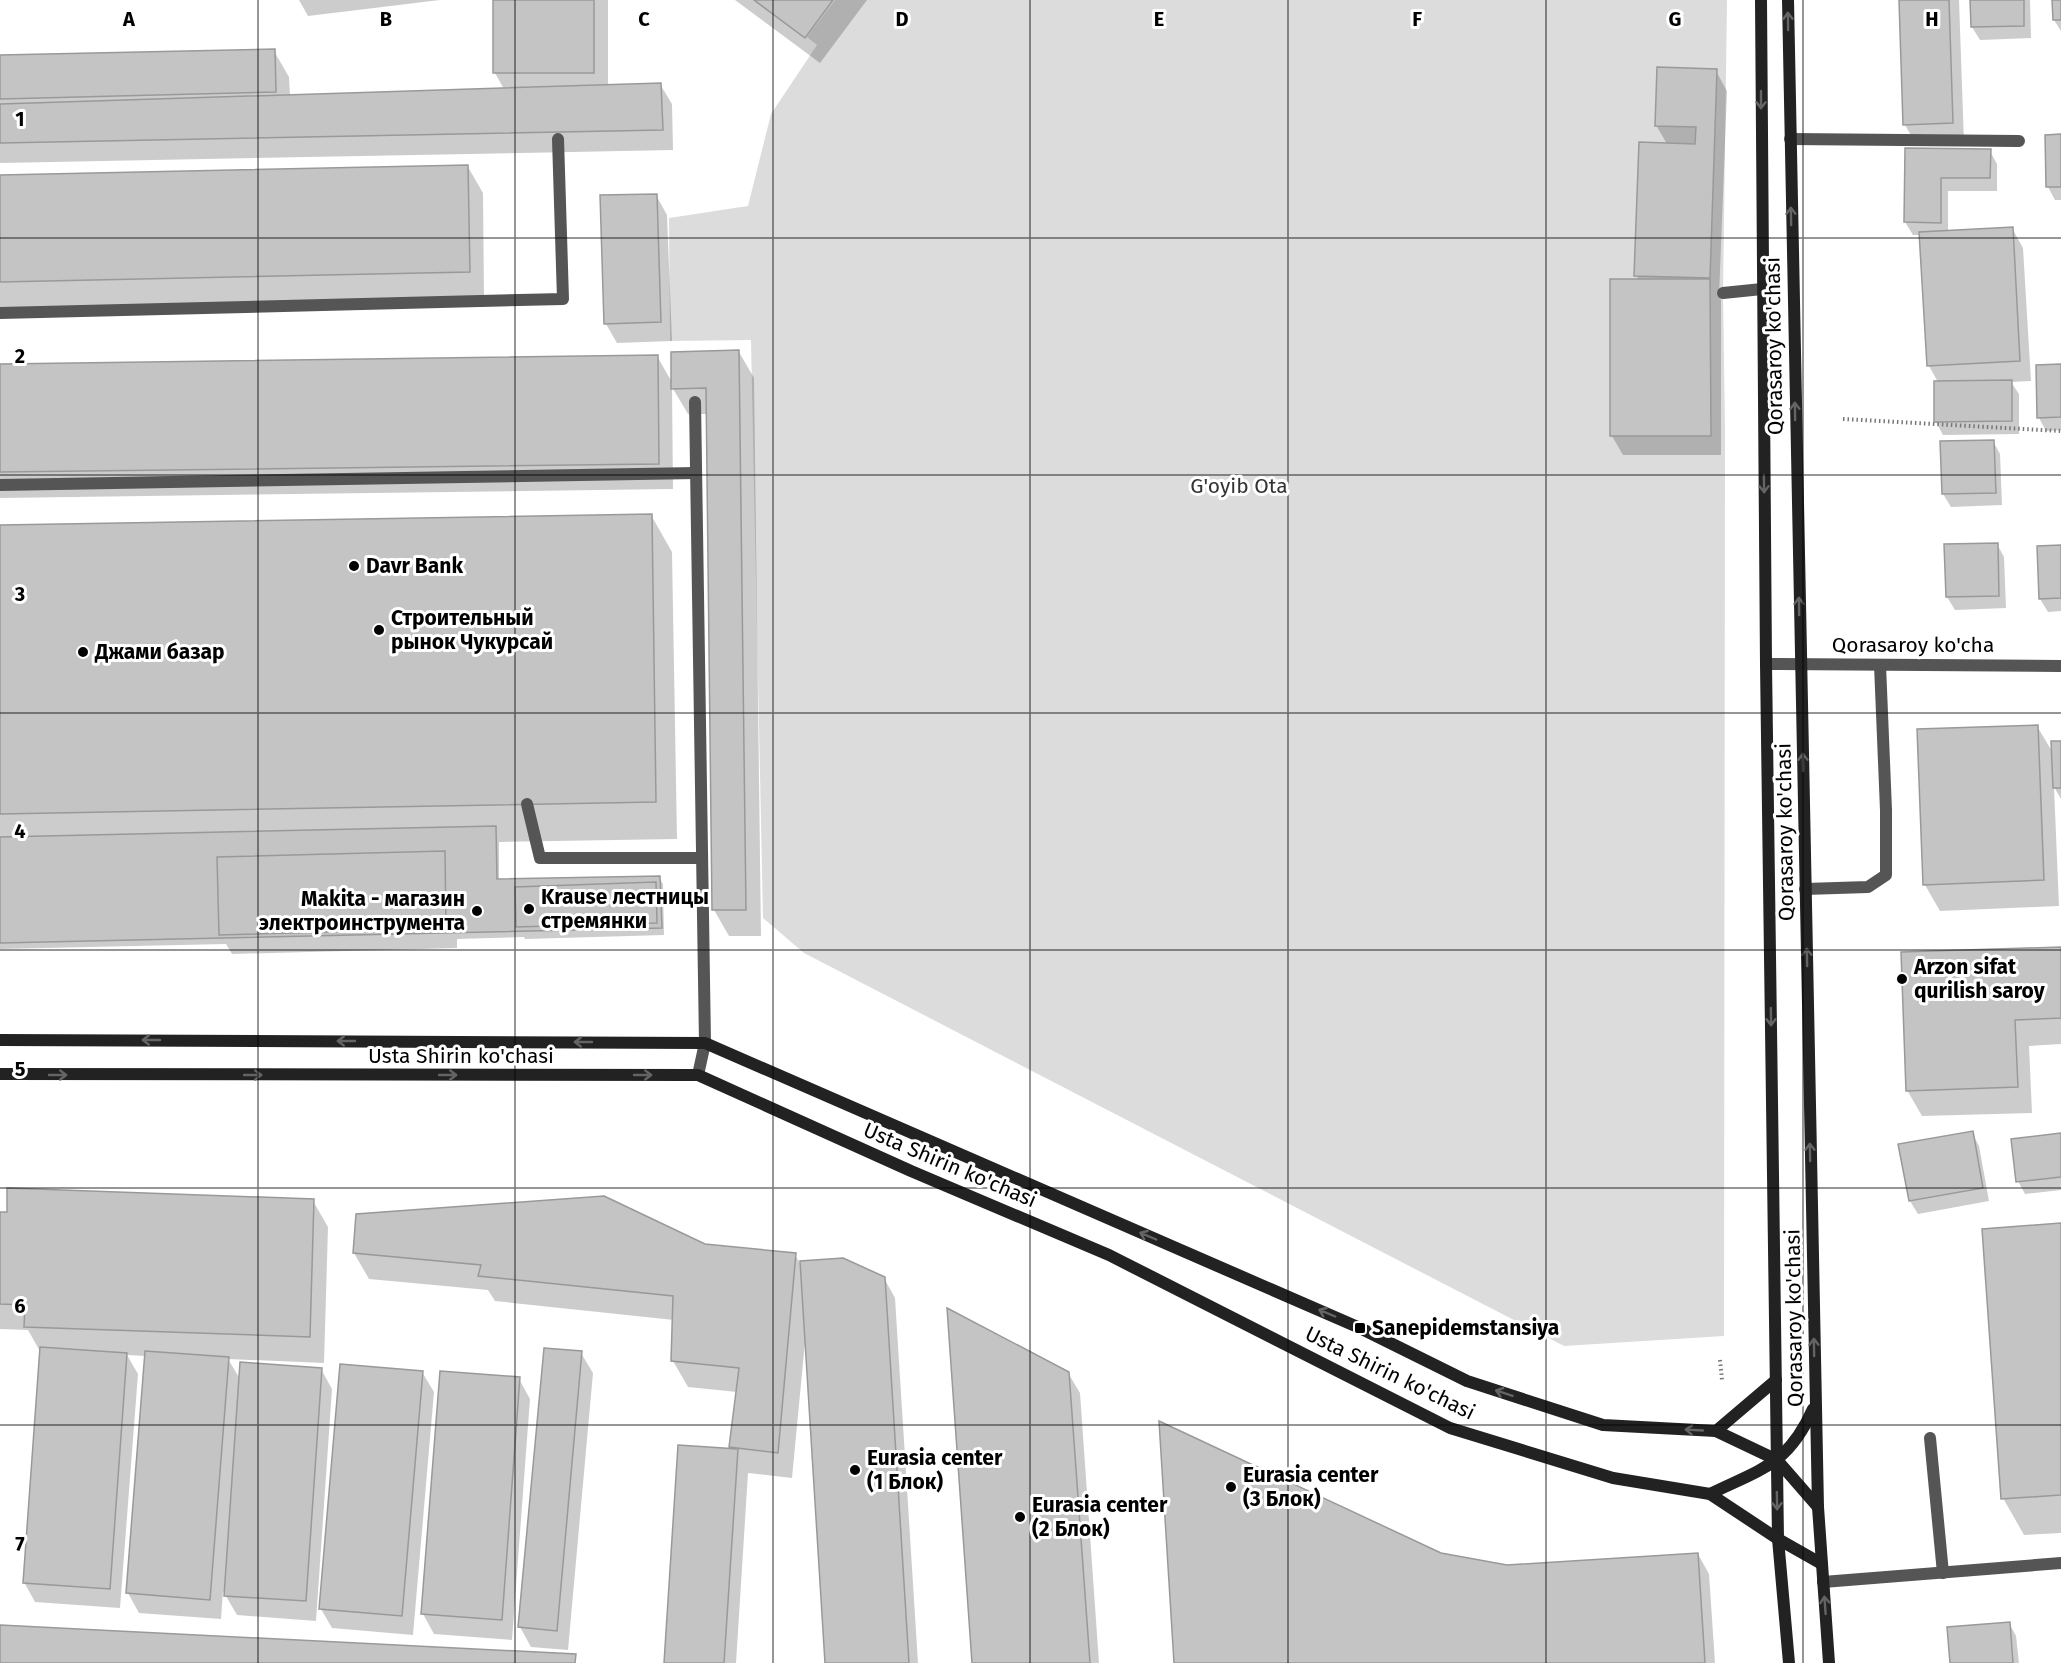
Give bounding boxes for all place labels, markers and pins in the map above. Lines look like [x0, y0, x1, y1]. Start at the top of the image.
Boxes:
place label: Davr Bank [366, 553, 463, 579]
marker: Davr Bank [347, 559, 361, 573]
place label: Строительный рынок Чукурсай [391, 605, 553, 655]
marker: Строительный рынок Чукурсай [372, 623, 386, 637]
place label: Джами базар [94, 639, 224, 665]
marker: Джами базар [76, 645, 90, 659]
place label: Krause лестницы стремянки [541, 884, 709, 934]
place label: Makita - магазин электроинструмента [259, 886, 465, 936]
marker: Krause лестницы стремянки [522, 902, 536, 916]
marker: Makita - магазин электроинструмента [470, 904, 484, 918]
place label: Arzon sifat qurilish saroy [1913, 954, 2045, 1004]
marker: Arzon sifat qurilish saroy [1895, 972, 1909, 986]
place label: Sanepidemstansiya [1372, 1315, 1559, 1341]
marker: Sanepidemstansiya [1353, 1321, 1367, 1335]
place label: Eurasia center (1 Блок) [867, 1445, 1003, 1495]
place label: Eurasia center (3 Блок) [1243, 1462, 1379, 1512]
marker: Eurasia center (1 Блок) [848, 1463, 862, 1477]
marker: Eurasia center (3 Блок) [1224, 1480, 1238, 1494]
place label: Eurasia center (2 Блок) [1032, 1492, 1168, 1542]
marker: Eurasia center (2 Блок) [1013, 1510, 1027, 1524]

